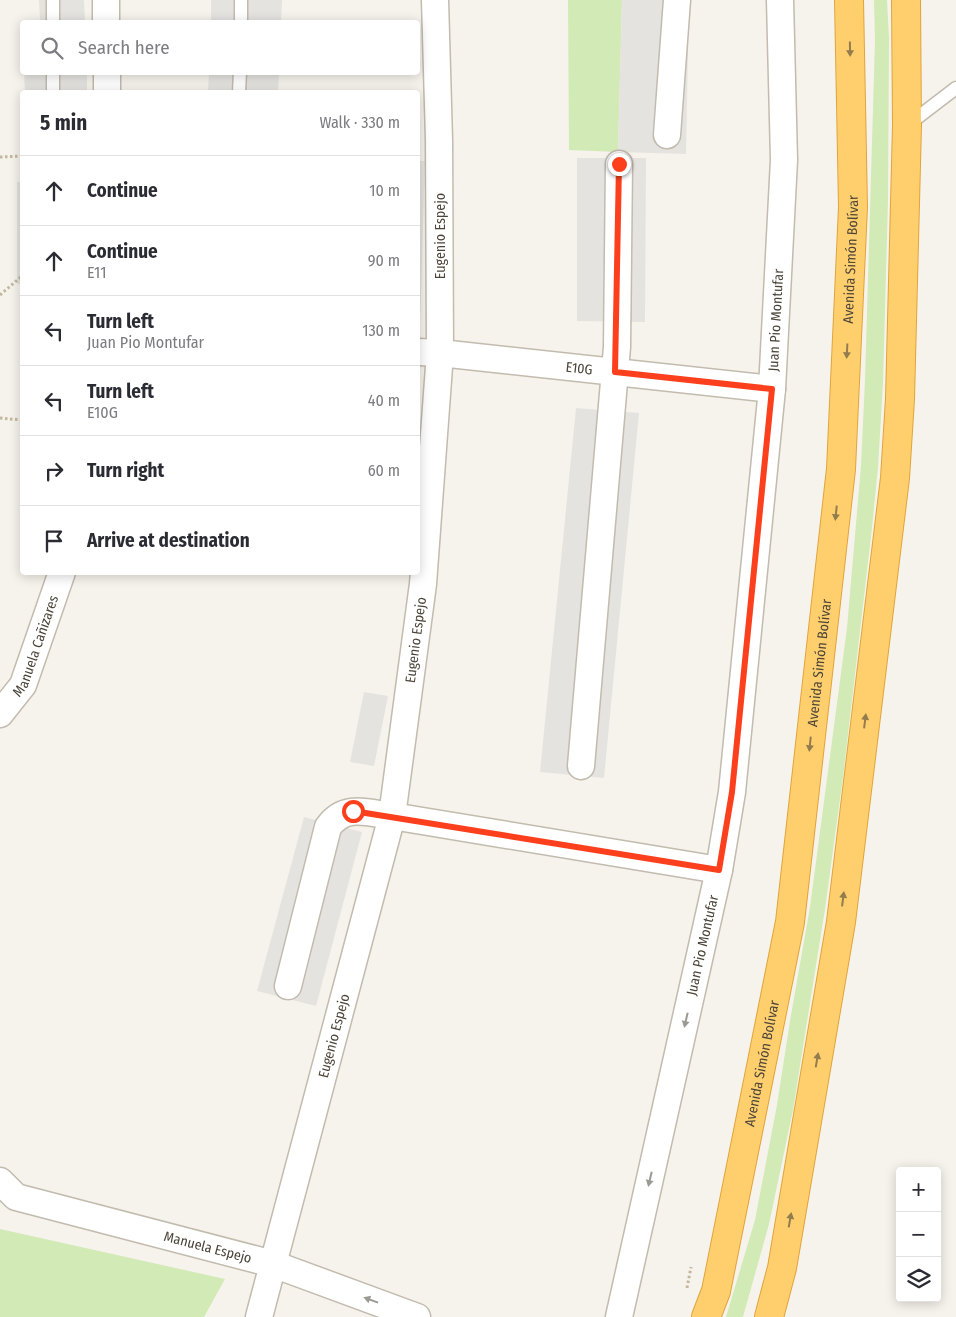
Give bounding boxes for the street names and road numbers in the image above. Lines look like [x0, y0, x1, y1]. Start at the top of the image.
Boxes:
street label: Eugenio Espejo [432, 193, 449, 279]
street label: Avenida Simón Bolívar [839, 195, 862, 324]
street label: Juan Pio Montufar [764, 268, 787, 372]
street label: E10G [565, 358, 594, 378]
street label: Manuela Cañizares [9, 593, 62, 700]
street label: Eugenio Espejo [401, 596, 430, 684]
street label: Avenida Simón Bolívar [804, 598, 835, 728]
street label: Juan Pio Montufar [683, 893, 722, 997]
street label: Eugenio Espejo [314, 992, 353, 1080]
street label: Avenida Simón Bolívar [741, 999, 783, 1128]
street label: Manuela Espejo [162, 1227, 254, 1267]

